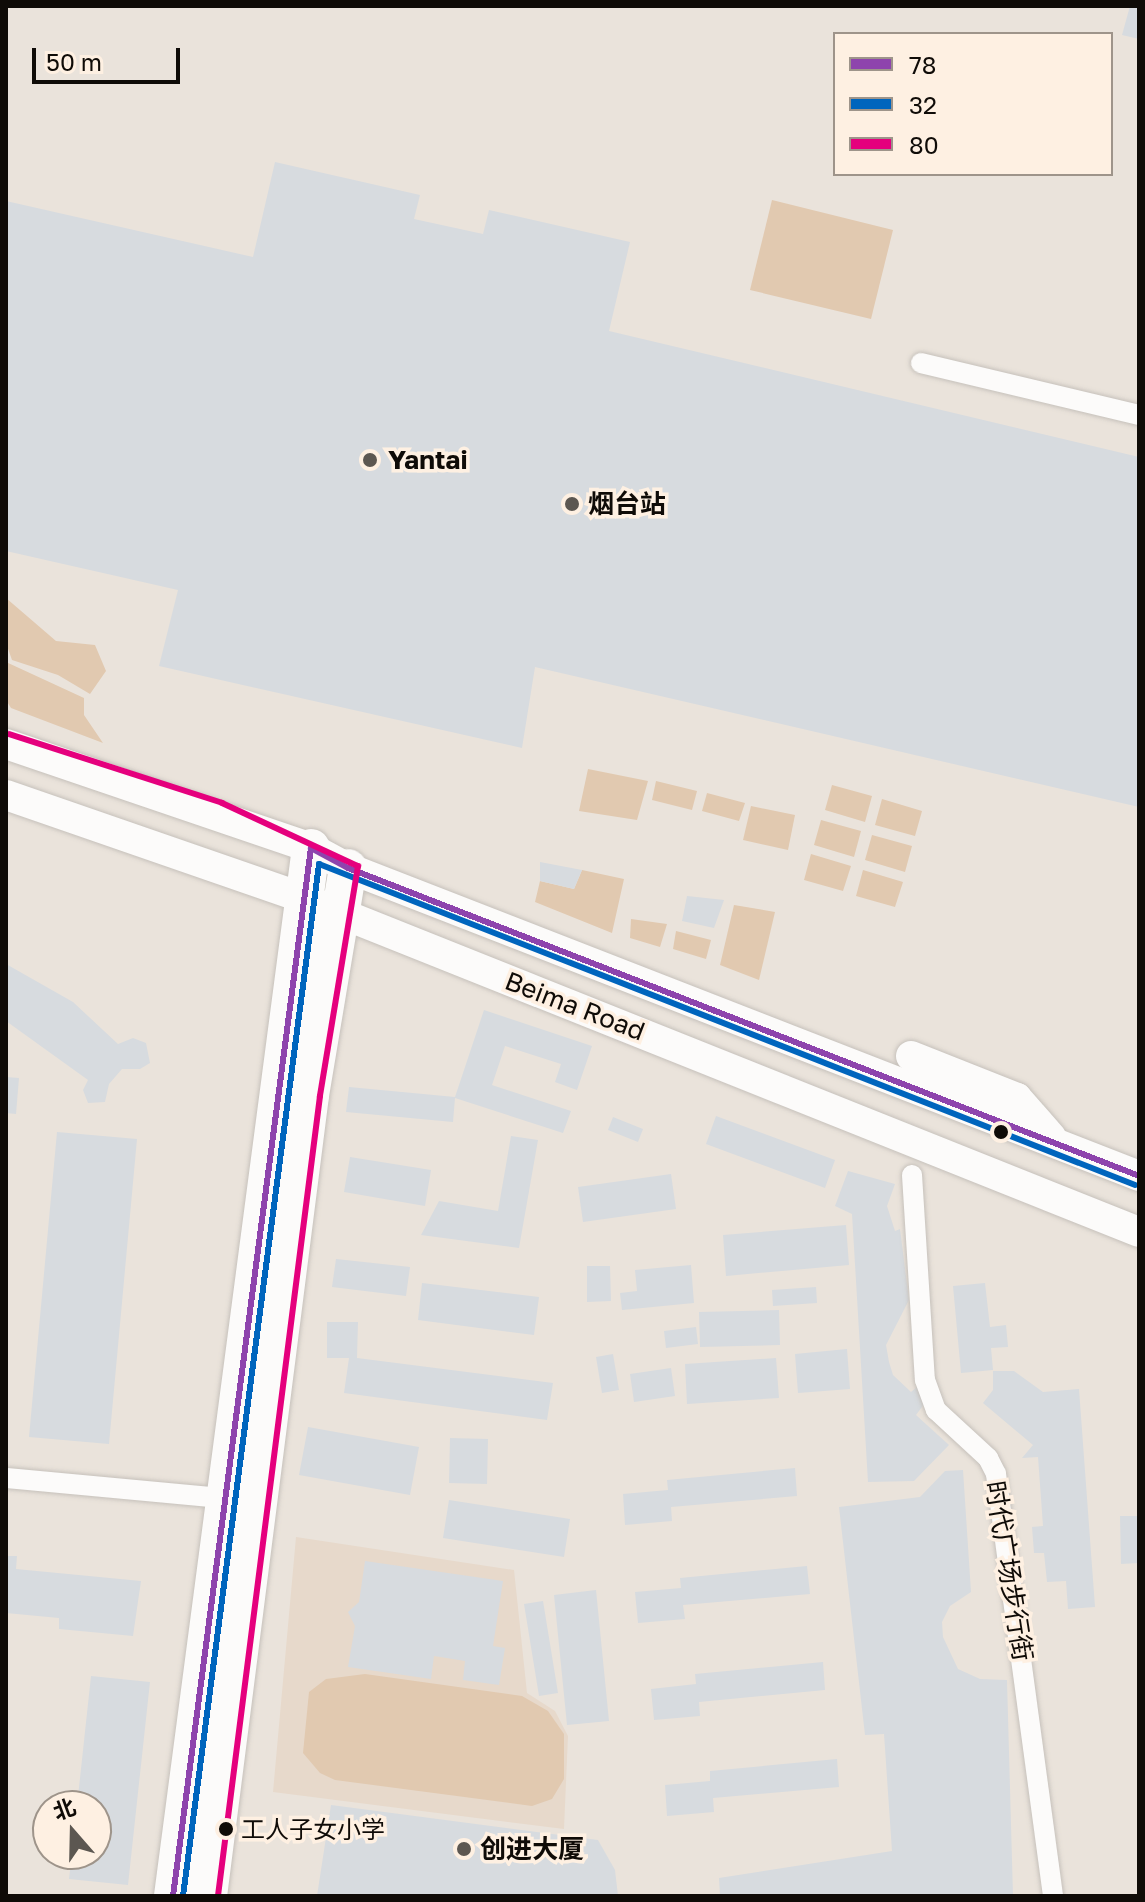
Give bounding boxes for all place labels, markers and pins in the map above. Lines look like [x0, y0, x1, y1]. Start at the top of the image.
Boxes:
place label: Yantai [388, 444, 468, 476]
marker: Yantai [359, 449, 381, 471]
place label: 烟台站 [588, 488, 666, 520]
marker: 烟台站 [563, 495, 581, 513]
unlabelled marker [993, 1124, 1009, 1140]
place label: 工人子女小学 [241, 1815, 385, 1843]
marker: 工人子女小学 [218, 1821, 234, 1837]
place label: 创进大厦 [480, 1833, 584, 1865]
marker: 创进大厦 [455, 1840, 473, 1858]

